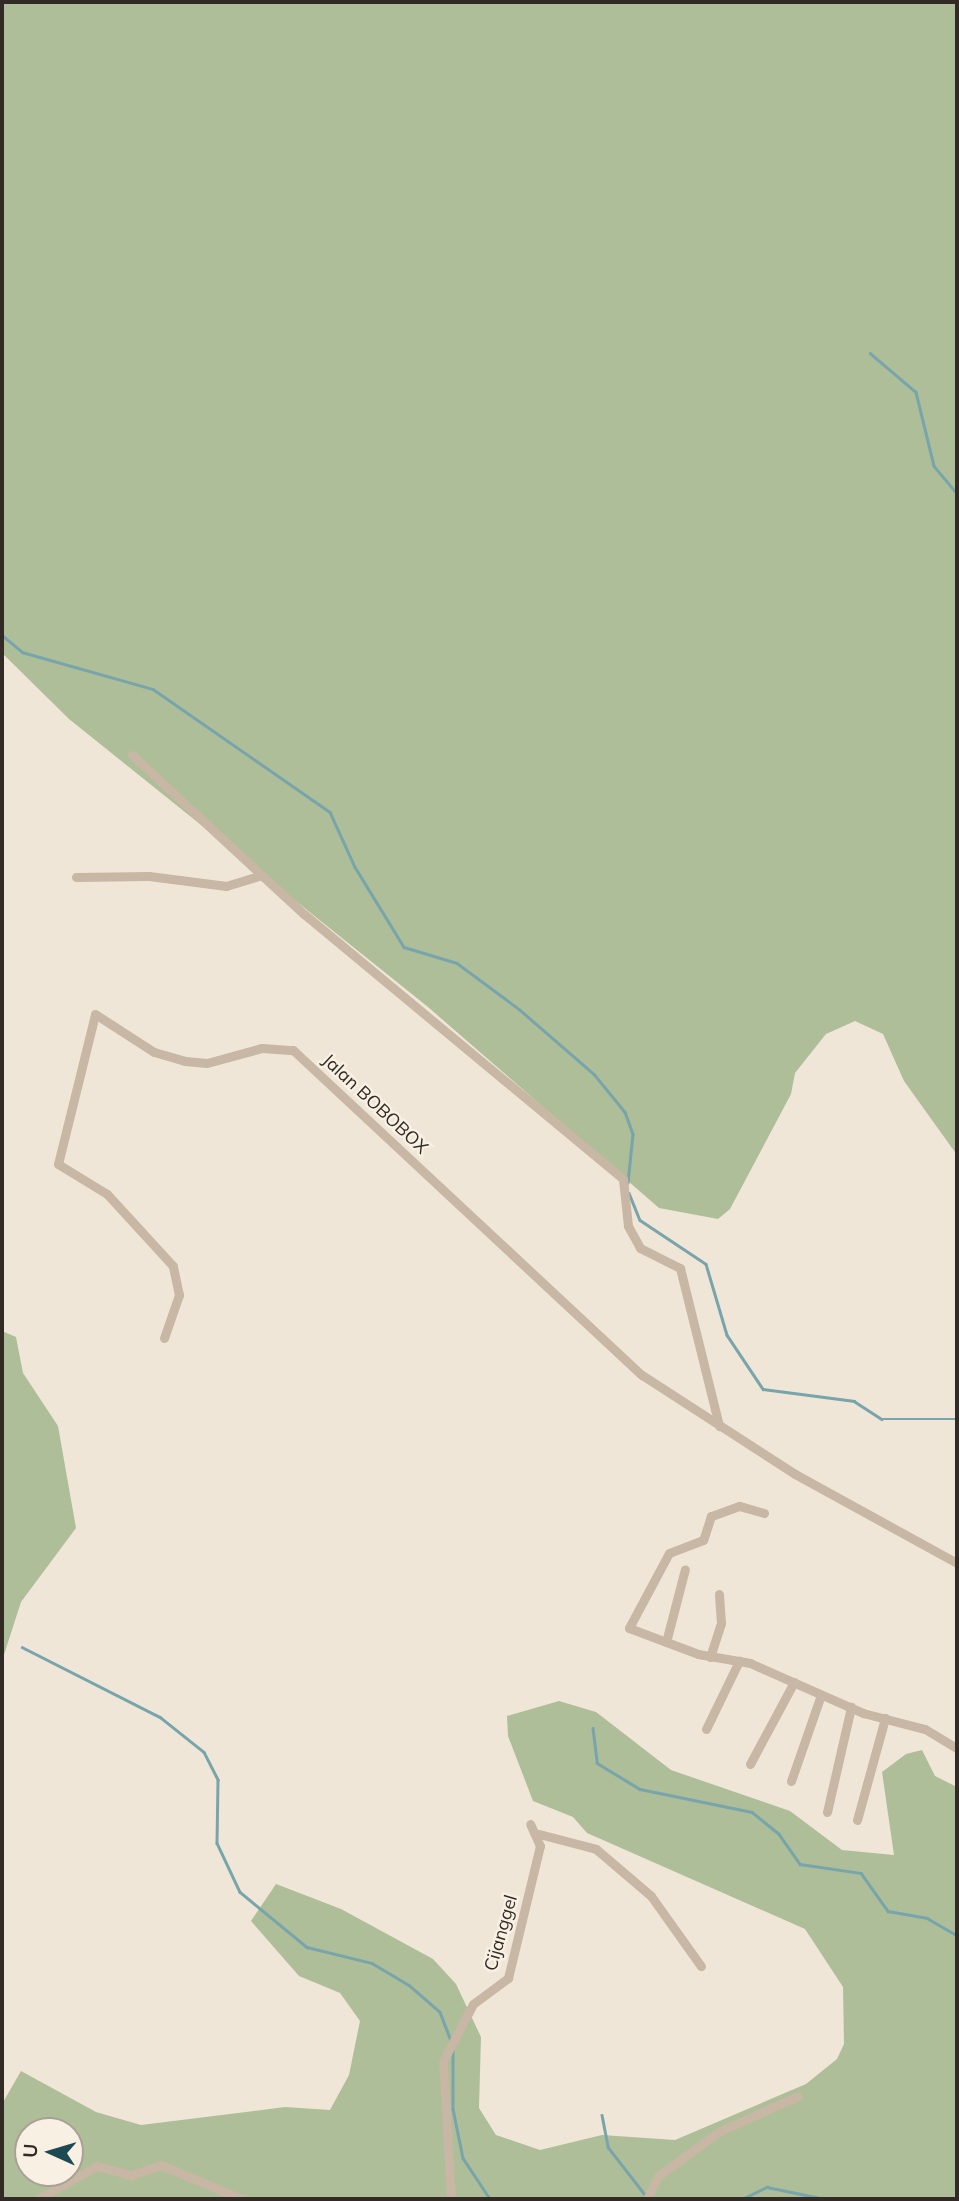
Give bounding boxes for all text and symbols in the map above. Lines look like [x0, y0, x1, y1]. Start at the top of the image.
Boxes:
street label: Jalan BOBOBOX [318, 1049, 432, 1159]
street label: Cijanggel [480, 1893, 522, 1973]
north arrow [14, 2117, 84, 2187]
text: U [18, 2143, 43, 2159]

